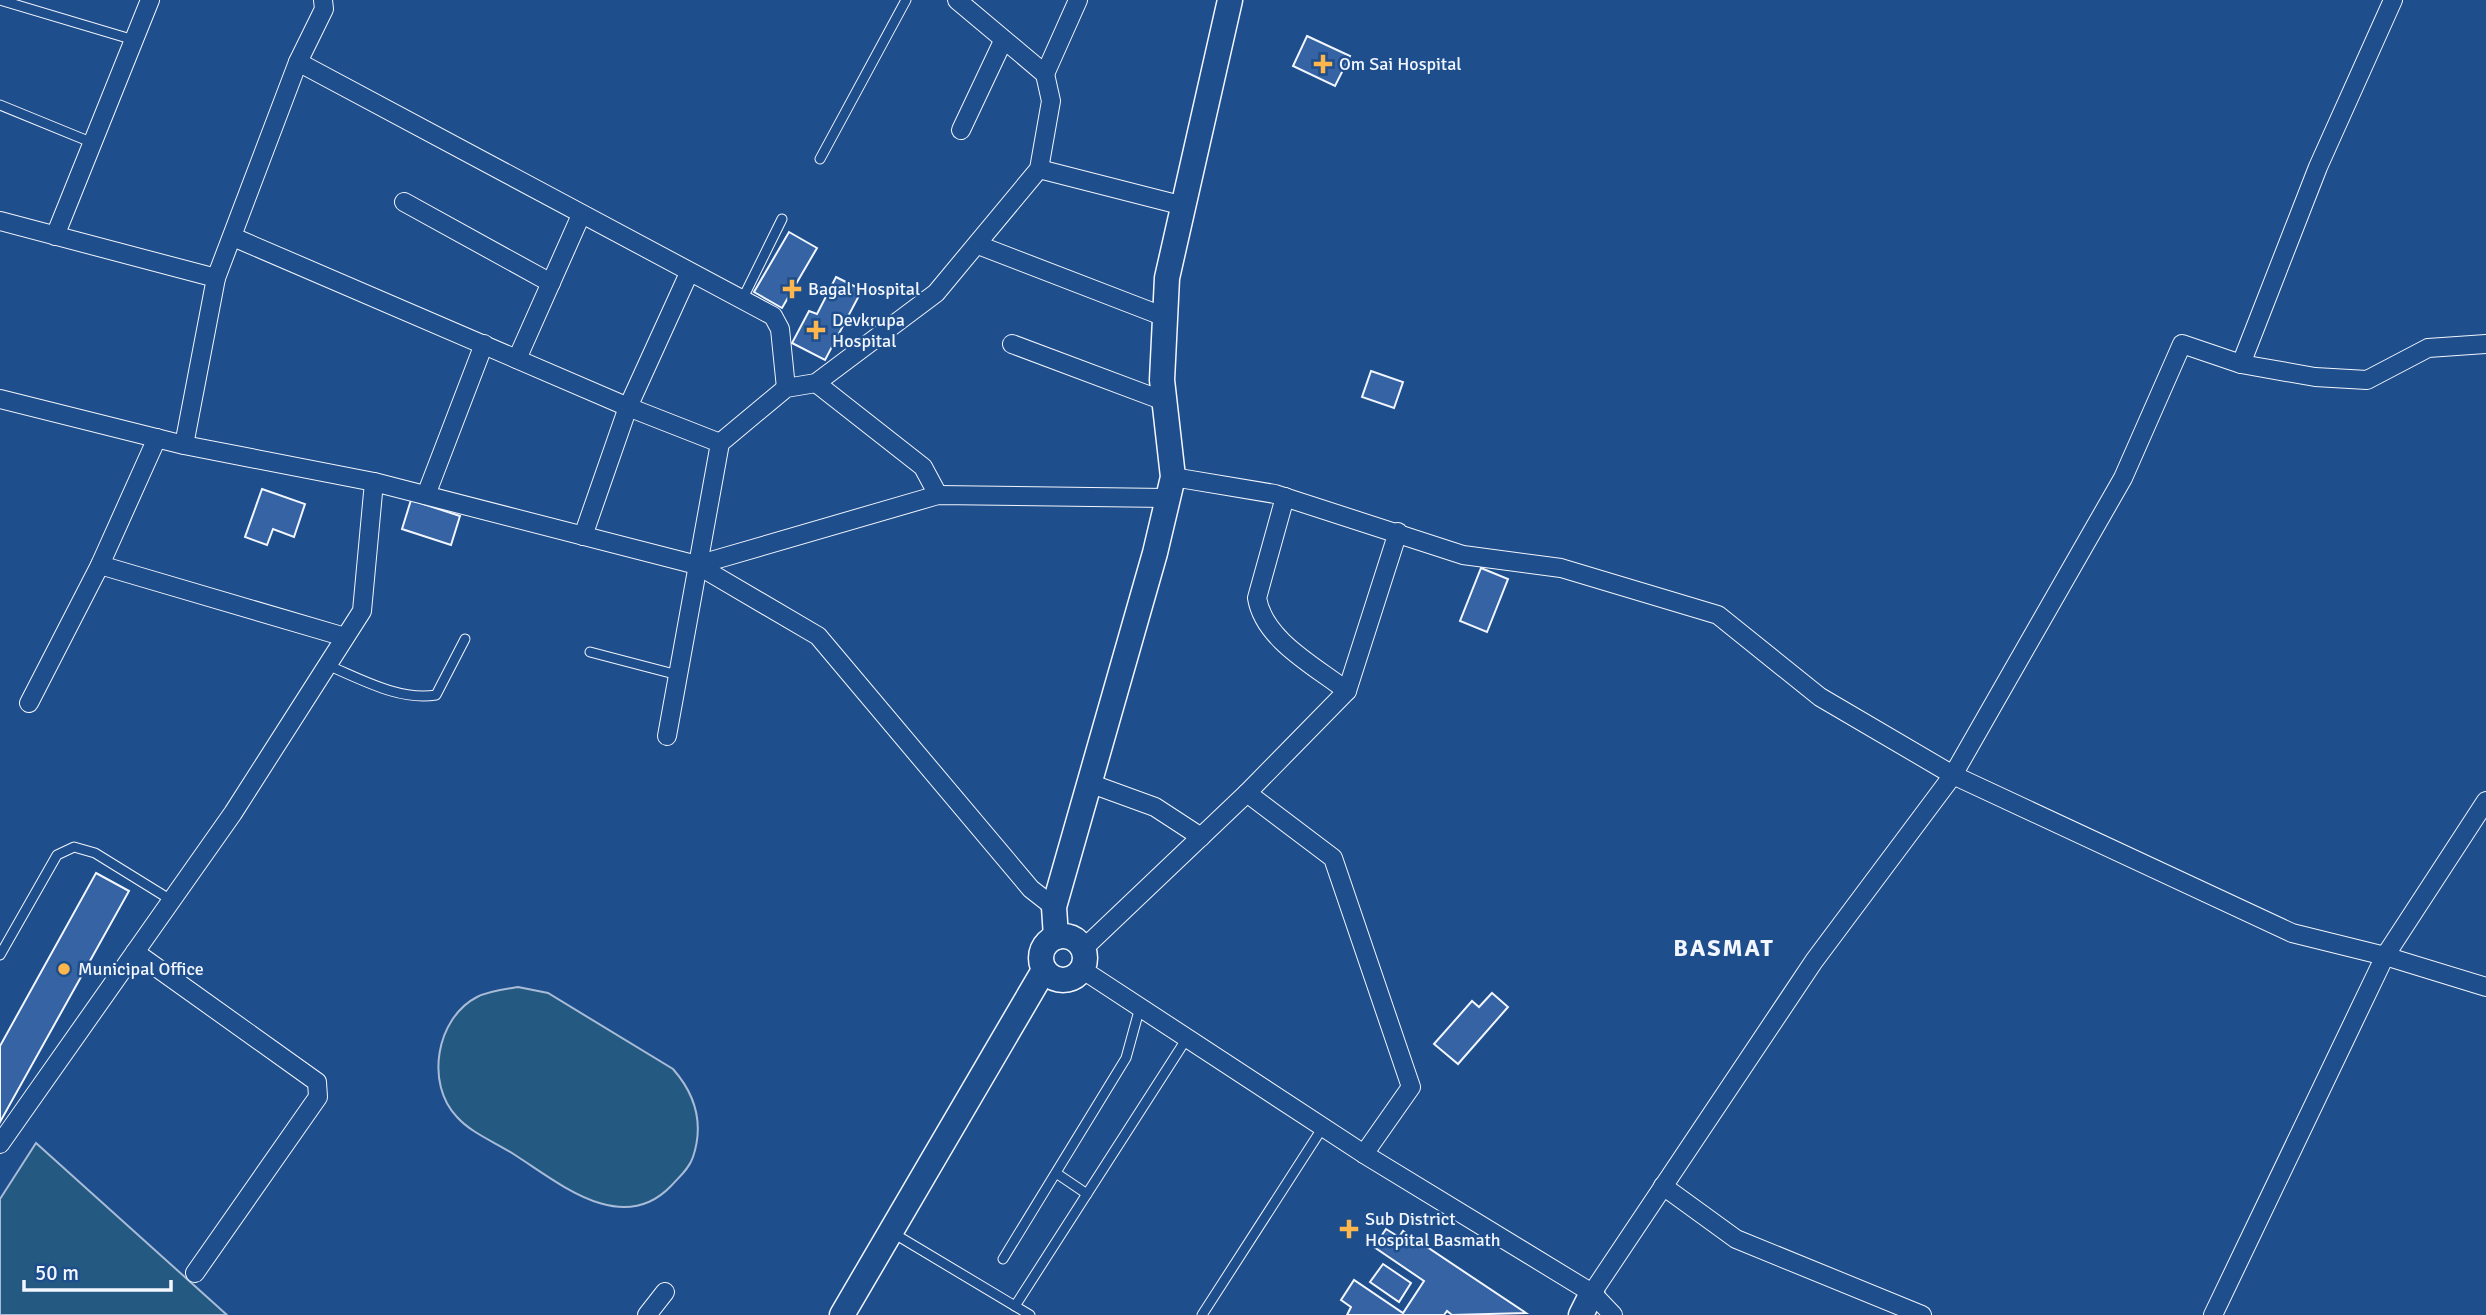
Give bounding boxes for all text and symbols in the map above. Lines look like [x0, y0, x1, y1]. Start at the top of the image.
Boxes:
place label: Om Sai Hospital [1339, 53, 1462, 75]
marker: Om Sai Hospital [1313, 54, 1333, 74]
place label: Bagal Hospital [808, 278, 920, 300]
marker: Bagal Hospital [782, 279, 802, 299]
place label: Devkrupa Hospital [832, 309, 905, 352]
marker: Devkrupa Hospital [806, 320, 826, 340]
district label: BASMAT [1673, 933, 1775, 963]
place label: Municipal Office [78, 958, 204, 980]
marker: Municipal Office [56, 961, 72, 977]
place label: Sub District Hospital Basmath [1365, 1208, 1501, 1251]
marker: Sub District Hospital Basmath [1339, 1219, 1359, 1239]
scale bar [24, 1248, 172, 1292]
text: 50 m [35, 1260, 79, 1286]

